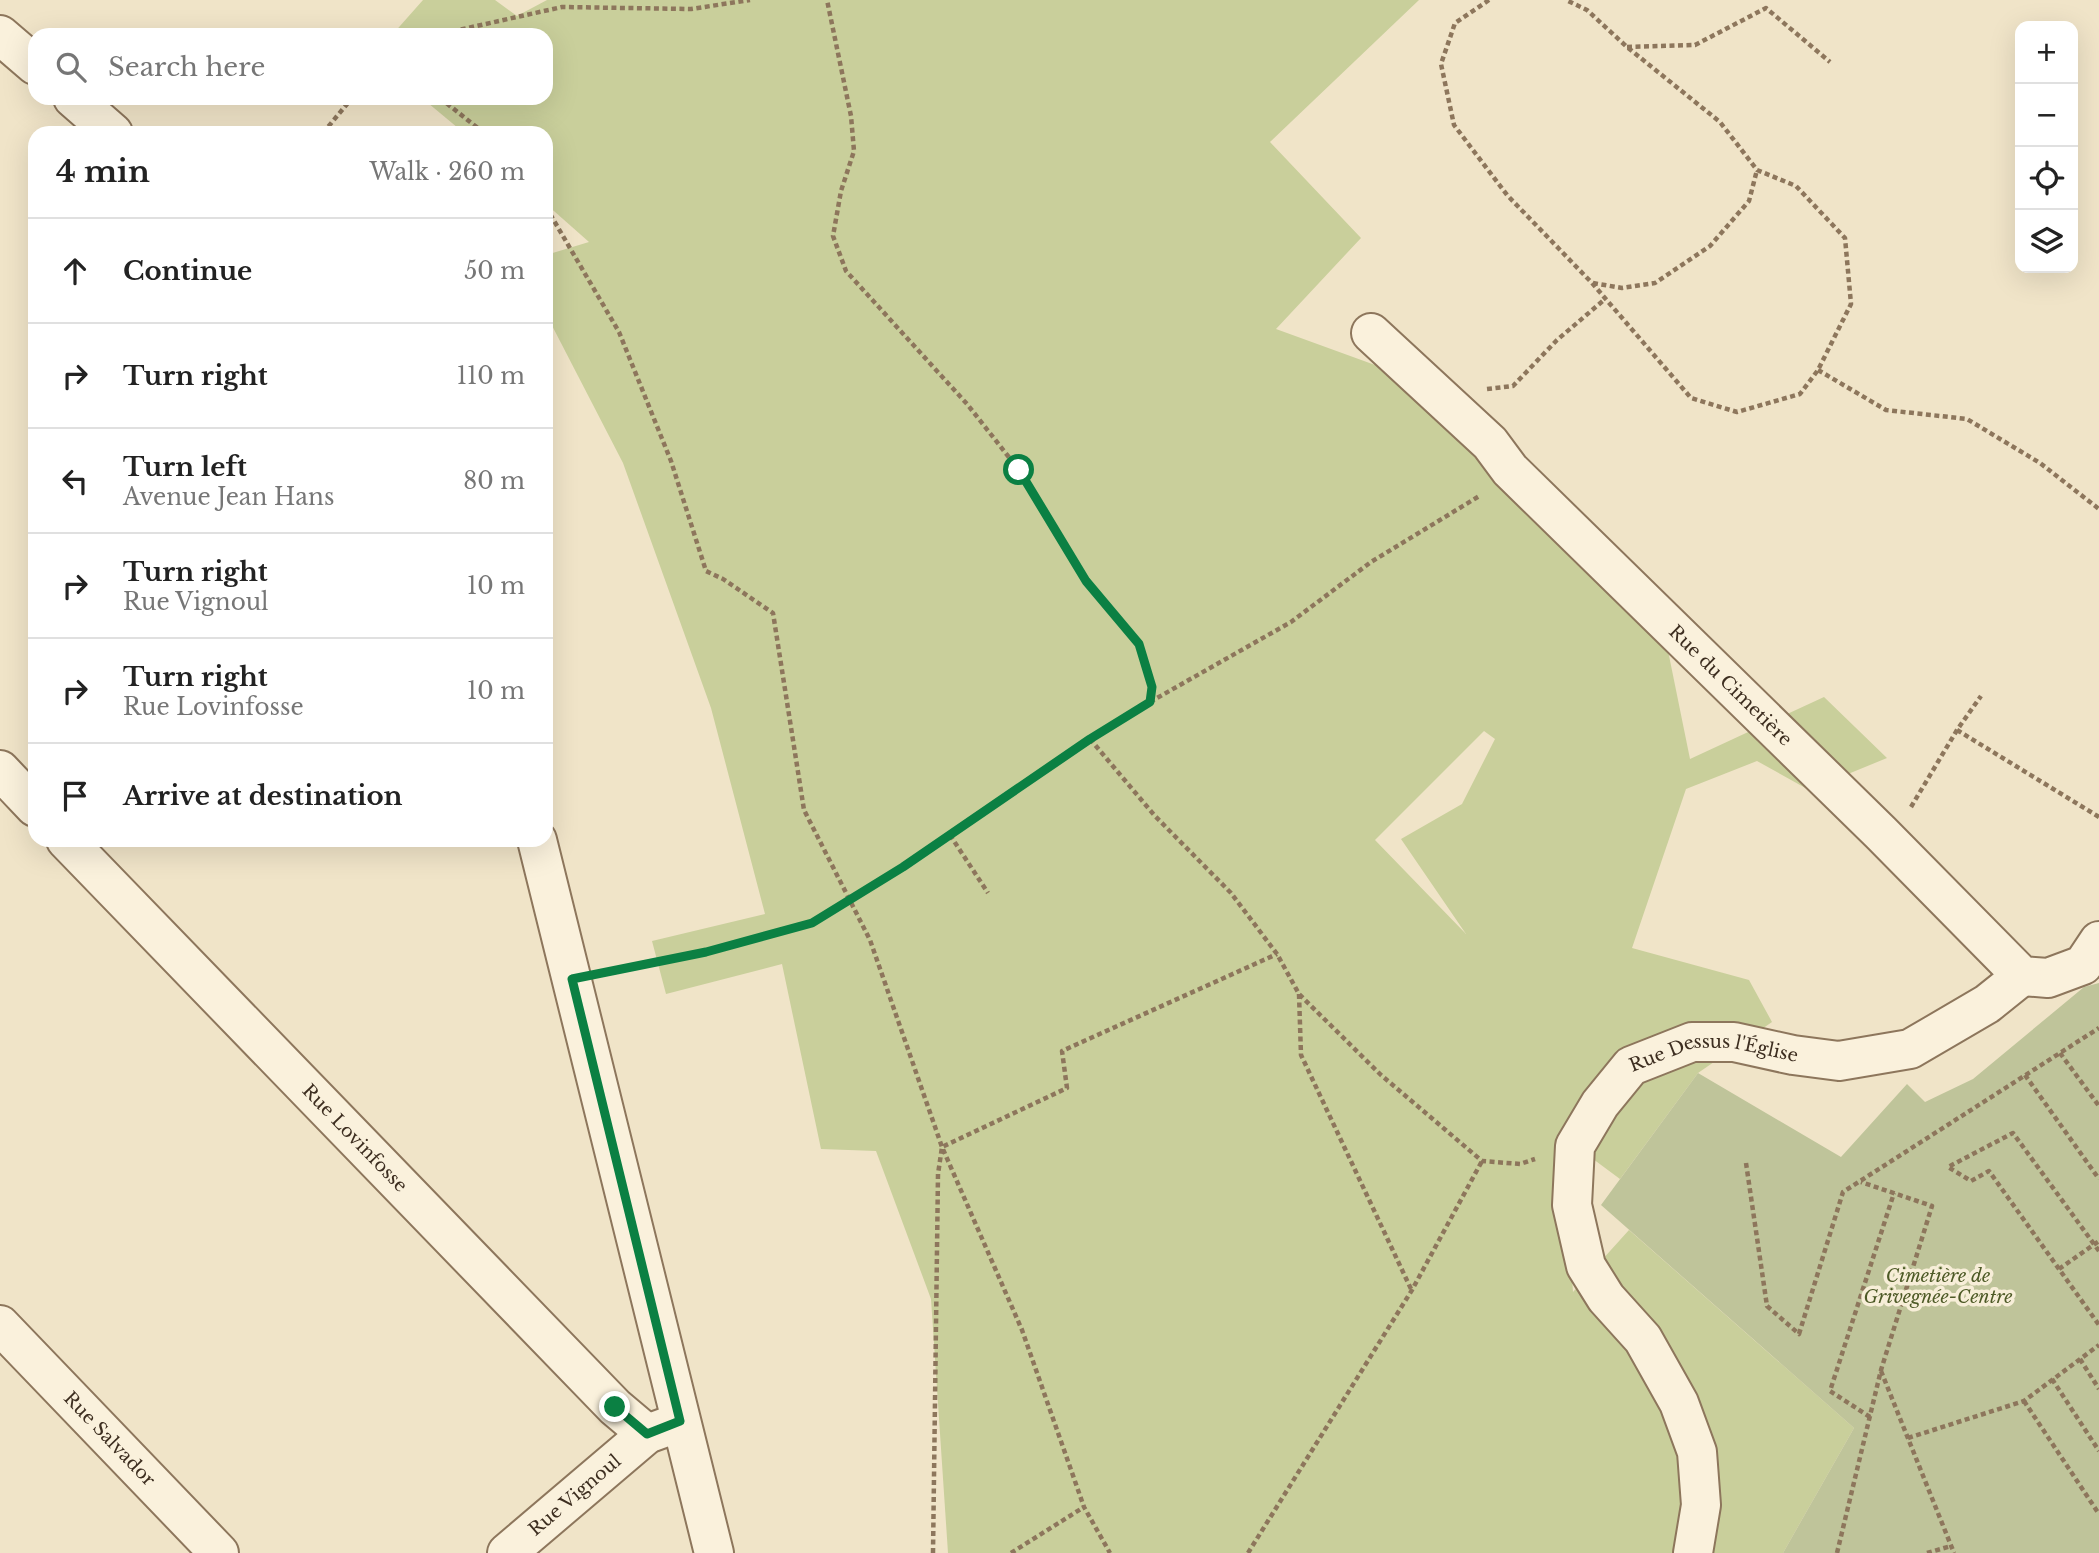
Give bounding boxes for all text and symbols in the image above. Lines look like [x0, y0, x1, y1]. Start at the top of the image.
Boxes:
map controls [2015, 21, 2078, 273]
button: + [2015, 21, 2078, 84]
search box [28, 28, 553, 105]
icon: search [52, 48, 90, 86]
text: Search here [108, 51, 265, 83]
button: − [2015, 84, 2078, 147]
button: locate [2015, 147, 2078, 210]
text: 4 min [56, 153, 150, 190]
text: Walk · 260 m [369, 158, 525, 186]
button: layers [2015, 210, 2078, 273]
icon: ahead [56, 252, 94, 290]
text: Continue [123, 255, 252, 287]
text: 50 m [464, 257, 525, 285]
icon: right [56, 357, 94, 395]
text: Turn right [123, 360, 268, 392]
text: 110 m [457, 362, 525, 390]
text: Turn left [123, 451, 247, 483]
route start [1003, 454, 1034, 485]
icon: left [56, 462, 94, 500]
text: 80 m [463, 467, 525, 495]
text: Avenue Jean Hans [123, 483, 334, 511]
text: Turn right [123, 556, 268, 588]
icon: right [56, 567, 94, 605]
text: 10 m [467, 572, 525, 600]
text: Rue Vignoul [123, 588, 269, 616]
street label: Rue du Cimetière [1664, 621, 1796, 751]
text: Turn right [123, 661, 268, 693]
icon: right [56, 672, 94, 710]
text: 10 m [467, 677, 525, 705]
text: Rue Lovinfosse [123, 693, 304, 721]
icon: arrive [56, 777, 94, 815]
text: Arrive at destination [123, 780, 403, 812]
street label: Rue Dessus l'Église [1626, 1031, 1800, 1077]
street label: Rue Lovinfosse [298, 1080, 412, 1197]
park label: Cimetière de Grivegnée-Centre [1864, 1265, 2012, 1308]
street label: Rue Salvador [59, 1387, 160, 1491]
route end [599, 1391, 630, 1422]
street label: Rue Vignoul [524, 1450, 625, 1541]

